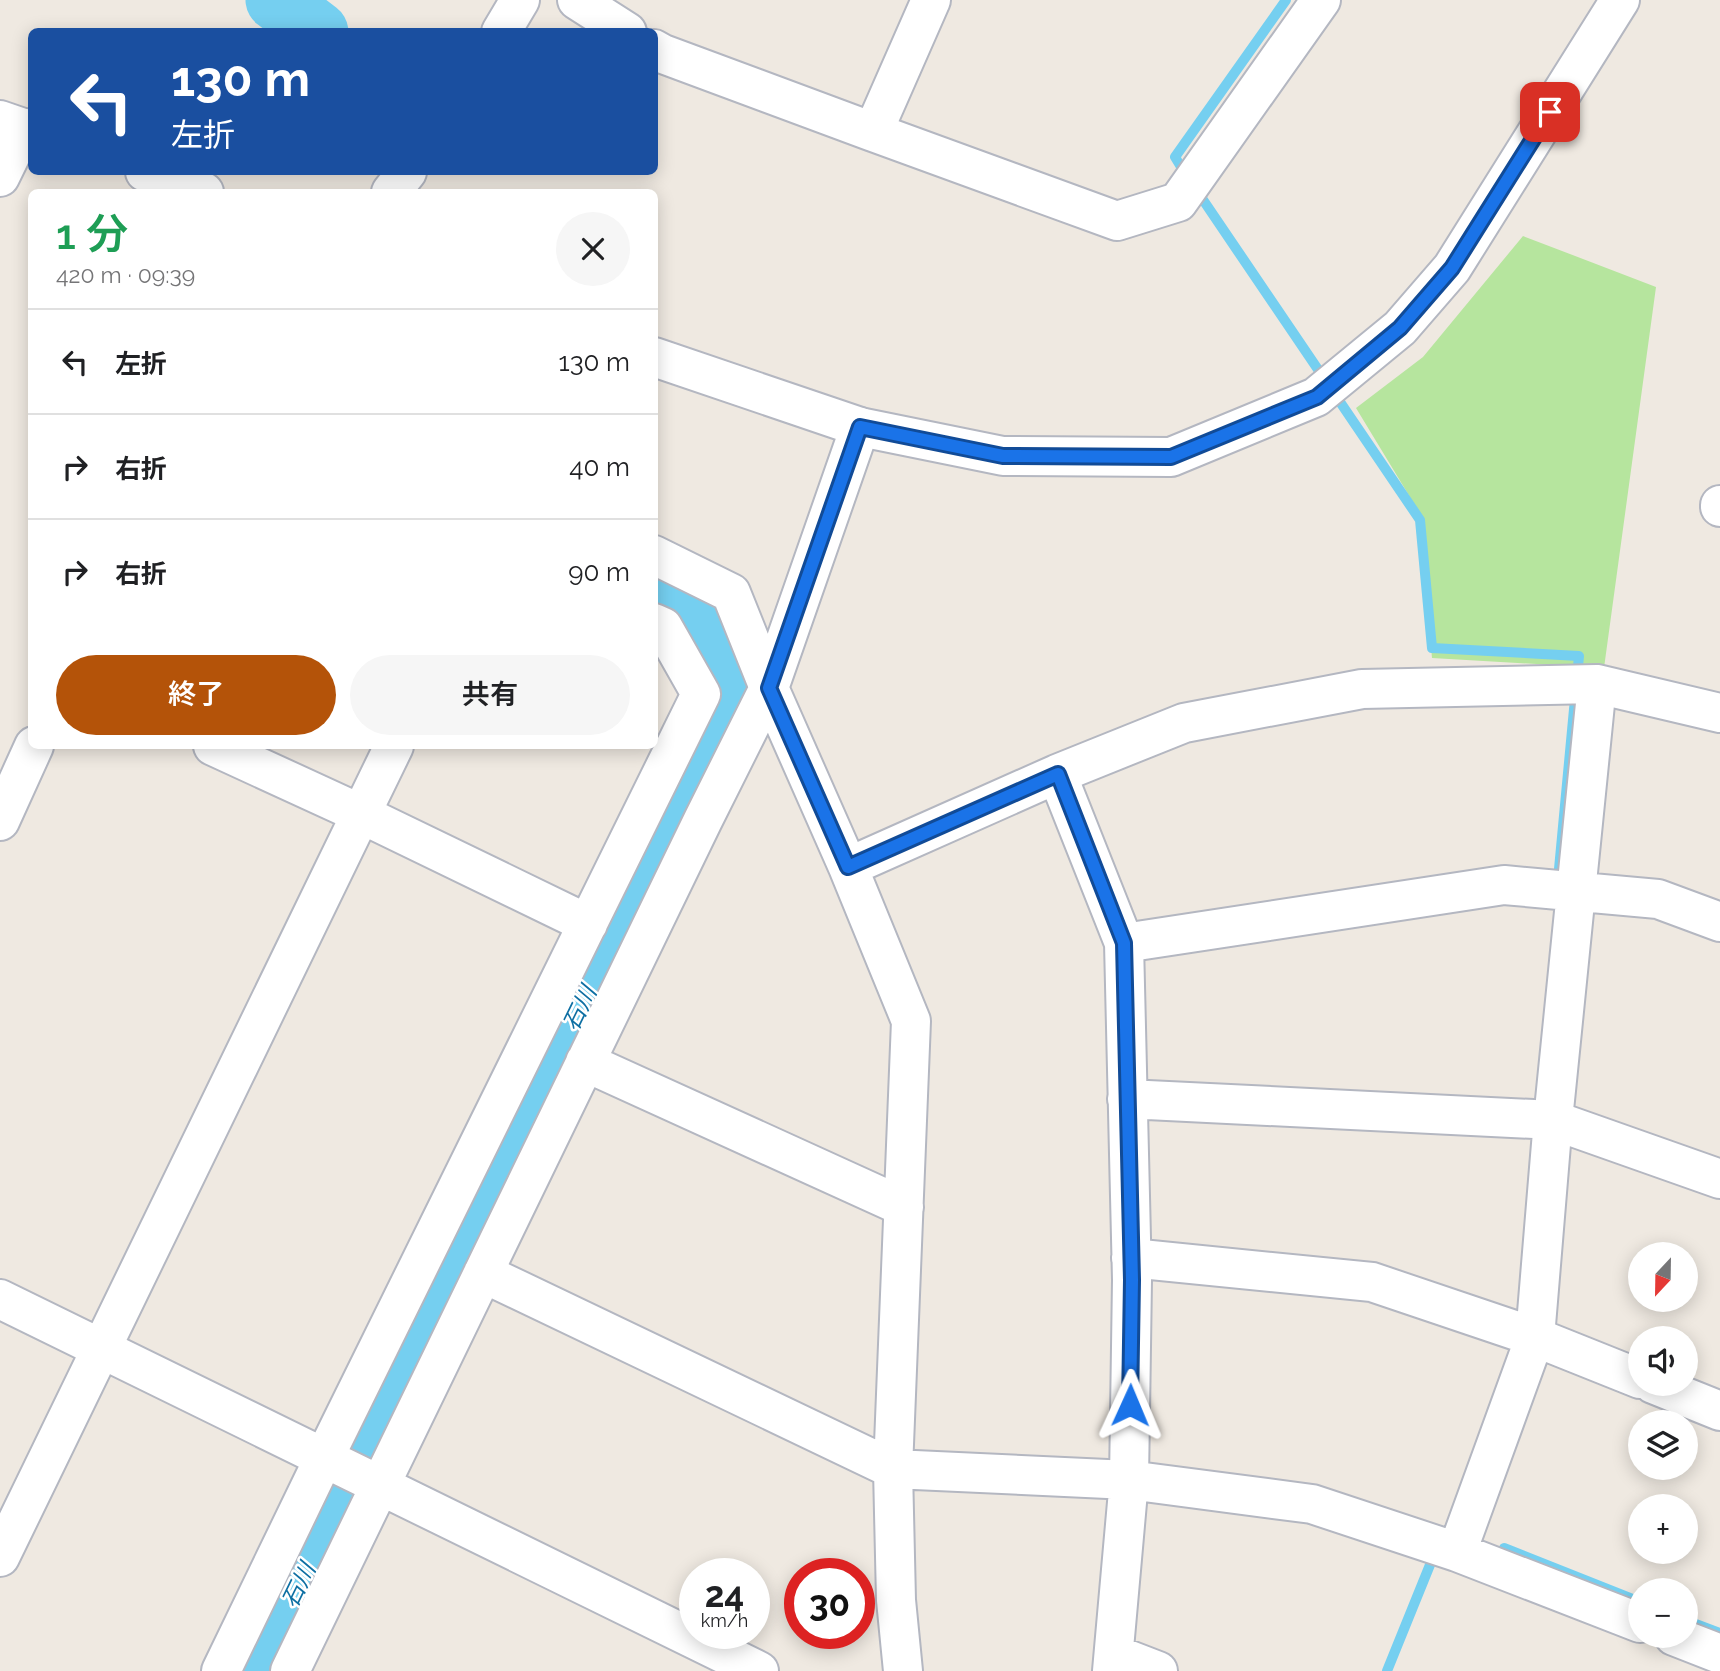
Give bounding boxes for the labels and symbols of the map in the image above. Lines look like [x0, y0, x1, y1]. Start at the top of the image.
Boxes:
pin [1520, 82, 1580, 142]
water label: 石川 [557, 979, 603, 1035]
north arrow [1628, 1242, 1698, 1312]
position arrow [1093, 1368, 1167, 1442]
water label: 石川 [276, 1556, 322, 1612]
speed limit sign: 30 [784, 1558, 875, 1649]

